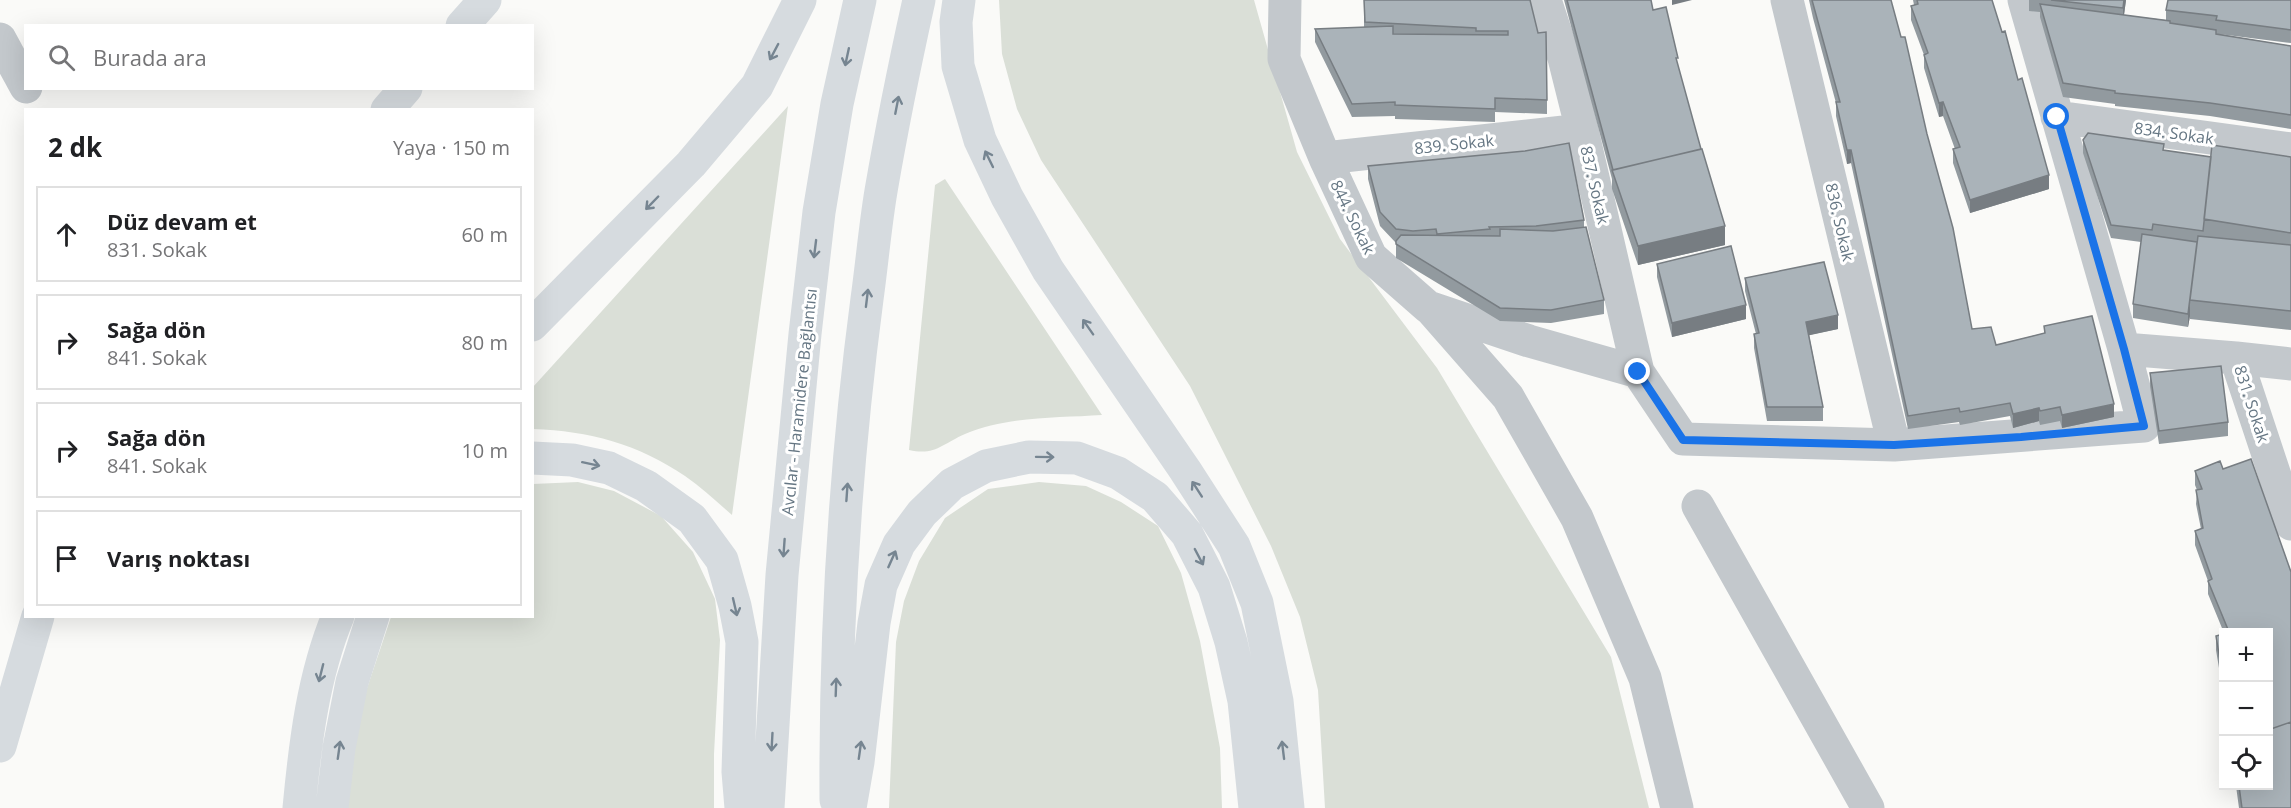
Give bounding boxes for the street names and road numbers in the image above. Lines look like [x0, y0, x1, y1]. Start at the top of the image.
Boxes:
street label: 834. Sokak [2133, 117, 2216, 150]
street label: 839. Sokak [1413, 129, 1495, 159]
street label: 837. Sokak [1575, 144, 1615, 227]
street label: 844. Sokak [1326, 176, 1381, 258]
street label: 836. Sokak [1820, 181, 1860, 264]
street label: Avcılar - Haramidere Bağlantısı [776, 287, 822, 517]
street label: 831. Sokak [2229, 363, 2275, 446]

